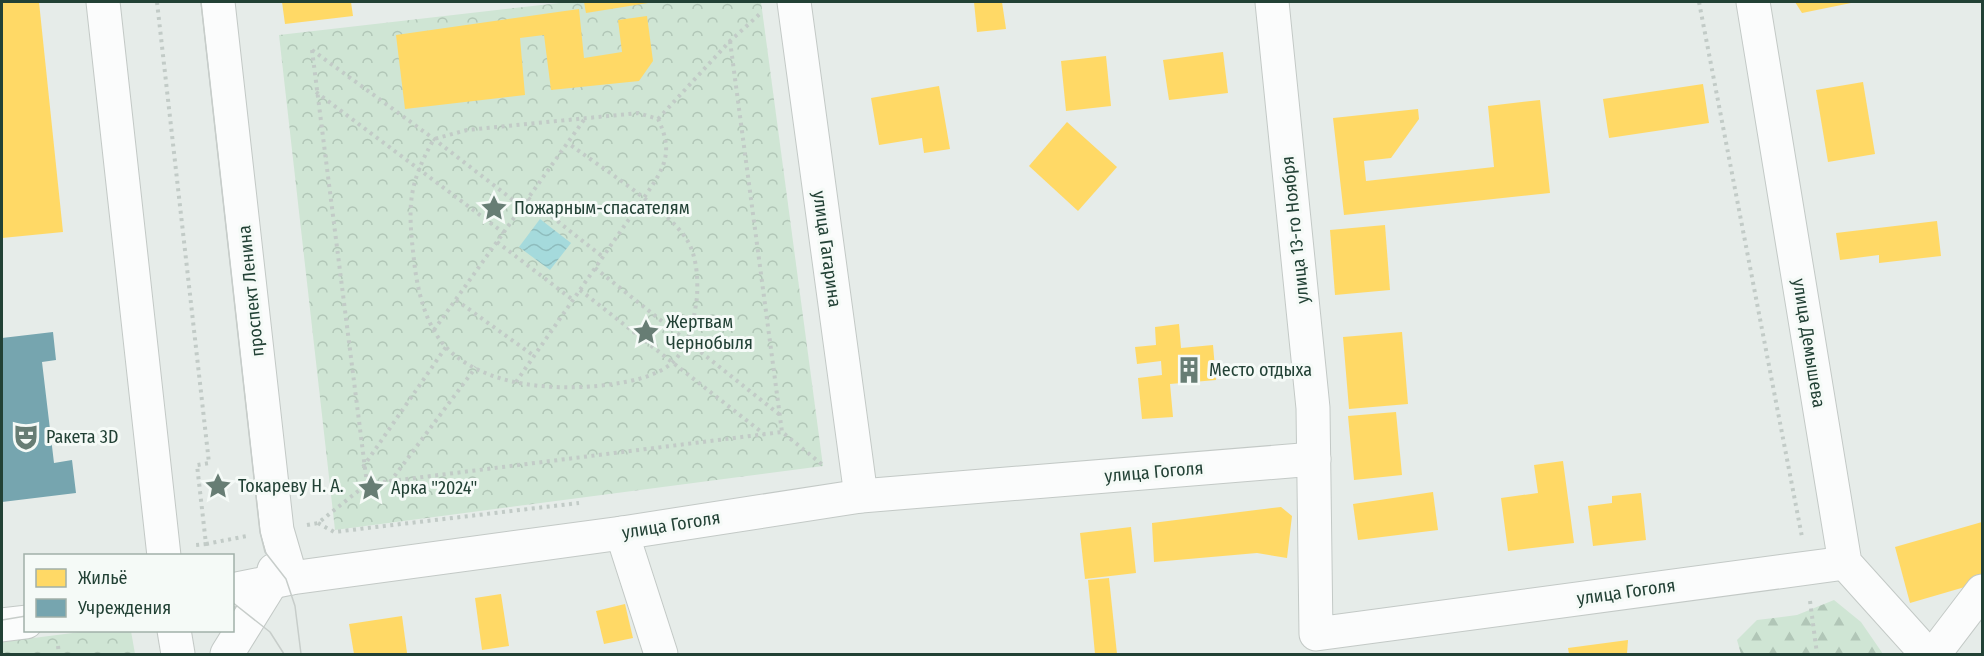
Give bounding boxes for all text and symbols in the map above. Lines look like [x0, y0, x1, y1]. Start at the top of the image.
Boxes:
street label: улица 13-го Ноября [1276, 155, 1314, 305]
street label: улица Гагарина [808, 189, 846, 309]
place icon: Пожарным-спасателям [479, 193, 509, 223]
place label: Пожарным-спасателям [514, 197, 690, 219]
street label: проспект Ленина [233, 224, 269, 358]
street label: улица Демышева [1788, 277, 1830, 409]
place label: Жертвам Чернобыля [666, 311, 753, 354]
place icon: Жертвам Чернобыля [631, 317, 661, 347]
building icon: Место отдыха [1174, 355, 1204, 385]
place label: Место отдыха [1209, 359, 1312, 381]
theatre icon: Ракета 3D [11, 422, 41, 452]
place label: Ракета 3D [46, 426, 118, 448]
street label: улица Гоголя [1104, 457, 1204, 487]
place icon: Токареву Н. А. [203, 471, 233, 501]
place icon: Арка "2024" [356, 473, 386, 503]
place label: Токареву Н. А. [238, 475, 344, 497]
place label: Арка "2024" [391, 477, 477, 499]
street label: улица Гоголя [620, 506, 722, 544]
legend [24, 554, 234, 632]
text: Жильё [78, 567, 128, 589]
street label: улица Гоголя [1575, 574, 1677, 610]
text: Учреждения [77, 597, 171, 619]

